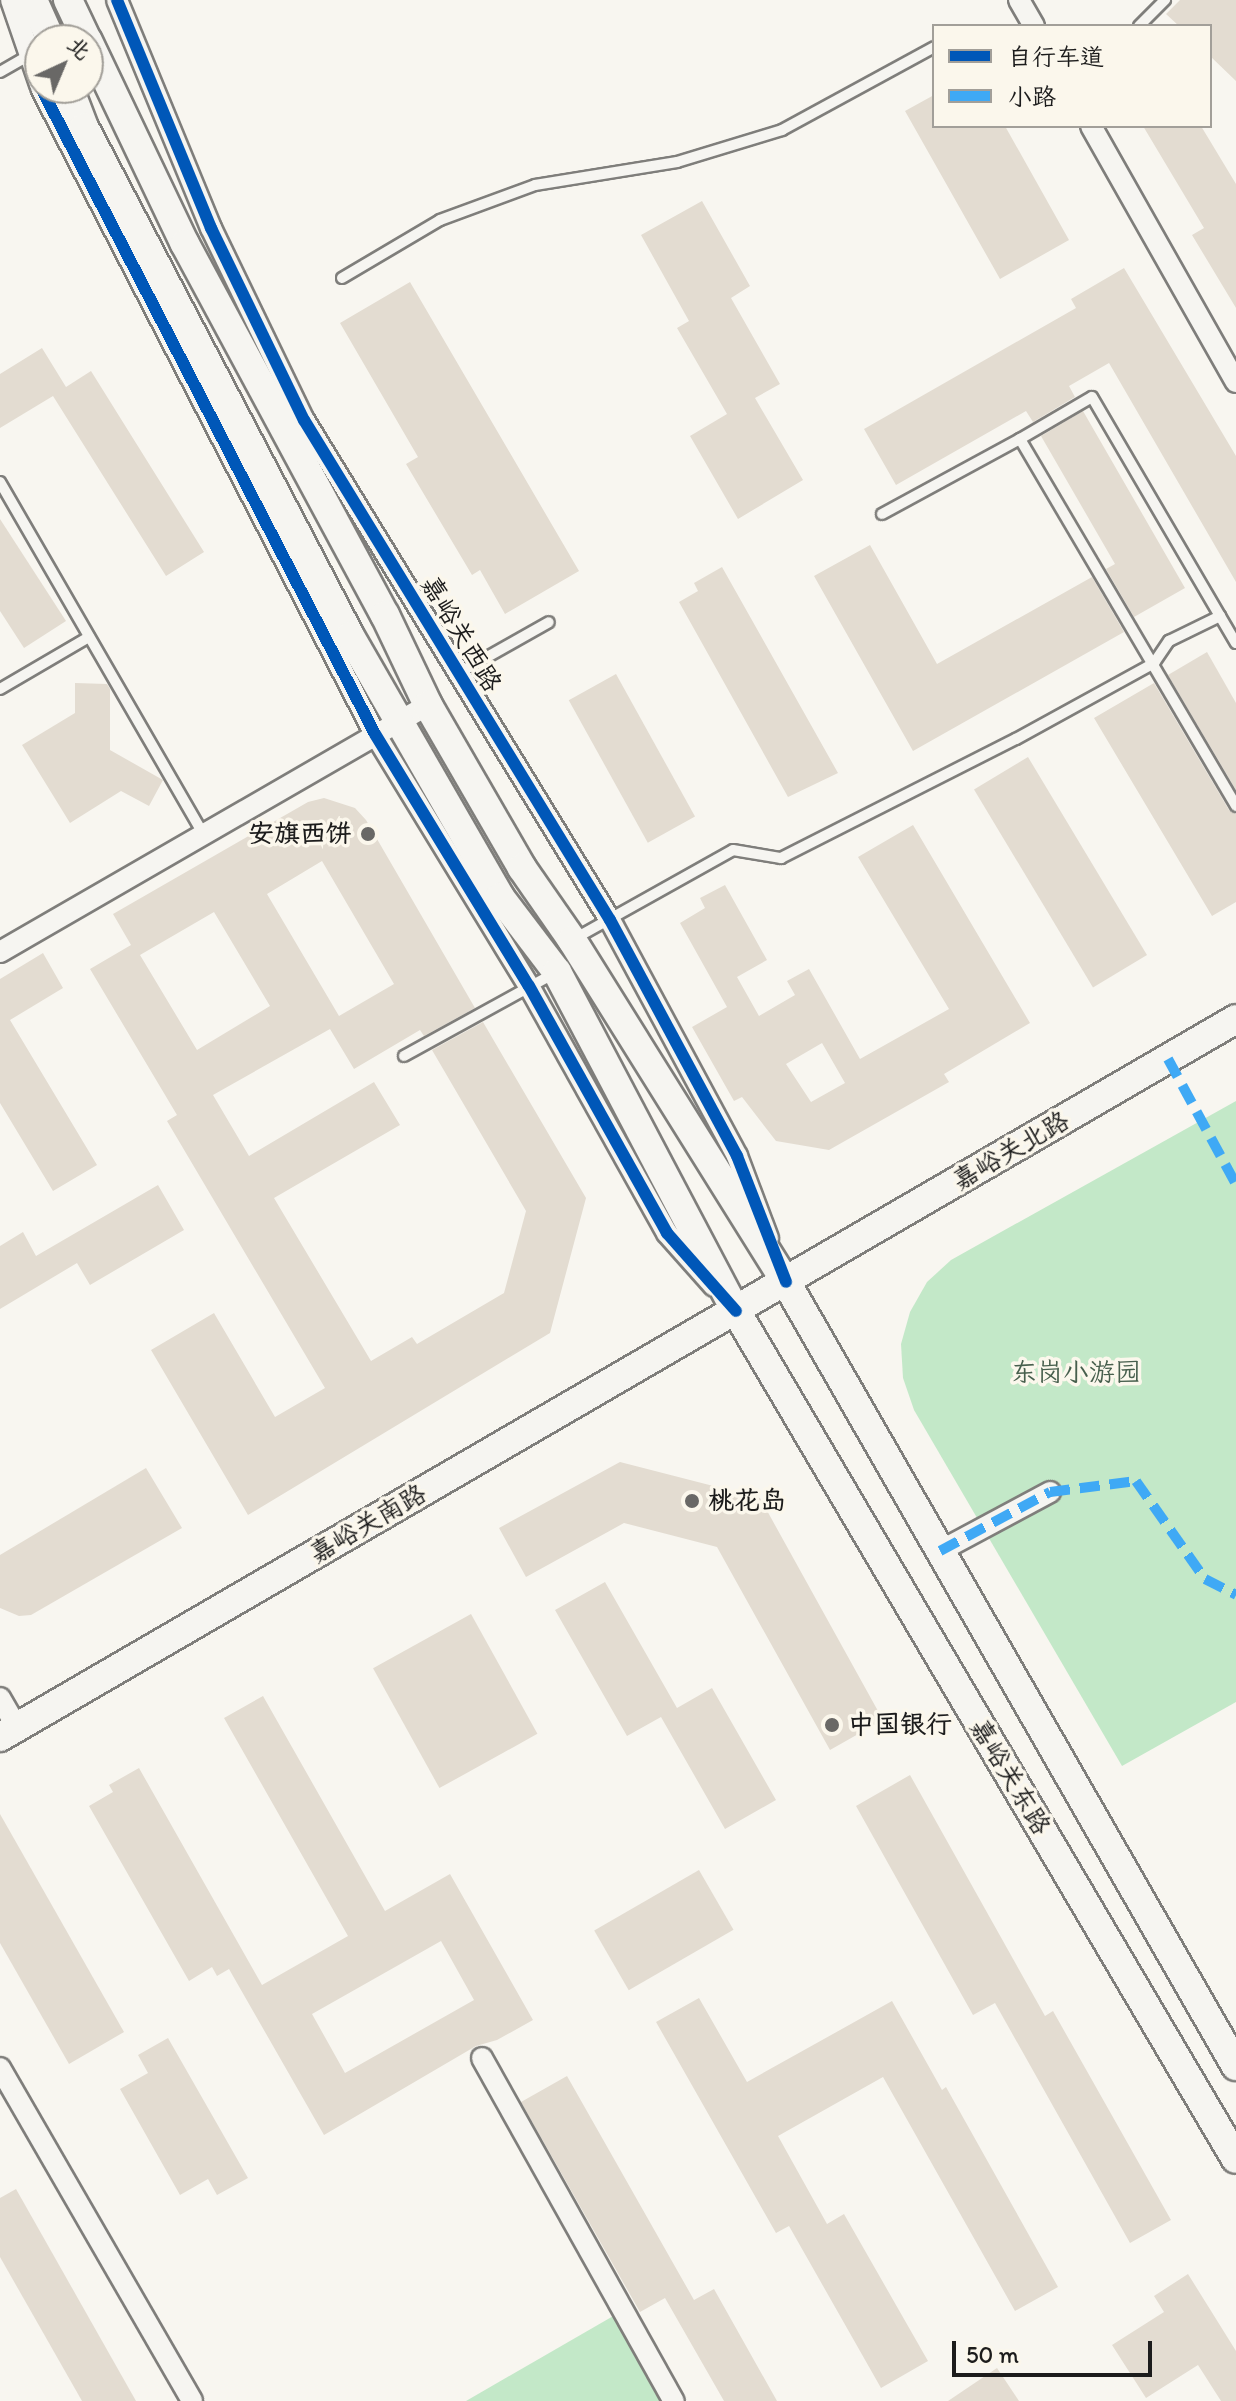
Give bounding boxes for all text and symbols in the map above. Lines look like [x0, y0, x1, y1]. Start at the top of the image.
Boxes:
north arrow [24, 24, 104, 104]
legend [932, 24, 1212, 128]
text: 北 [62, 30, 97, 65]
text: 自行车道 [1008, 42, 1104, 71]
text: 小路 [1008, 82, 1056, 111]
street label: 嘉峪关西路 [414, 570, 508, 698]
place label: 安旗西饼 [248, 818, 352, 850]
marker: 安旗西饼 [359, 825, 377, 843]
street label: 嘉峪关北路 [947, 1105, 1075, 1197]
park label: 东岗小游园 [1011, 1357, 1141, 1389]
street label: 嘉峪关南路 [304, 1478, 432, 1570]
place label: 桃花岛 [708, 1485, 786, 1517]
marker: 桃花岛 [683, 1492, 701, 1510]
place label: 中国银行 [848, 1709, 952, 1741]
street label: 嘉峪关东路 [963, 1713, 1057, 1841]
marker: 中国银行 [823, 1716, 841, 1734]
scale bar [956, 2325, 1156, 2375]
text: 50 m [966, 2340, 1019, 2369]

